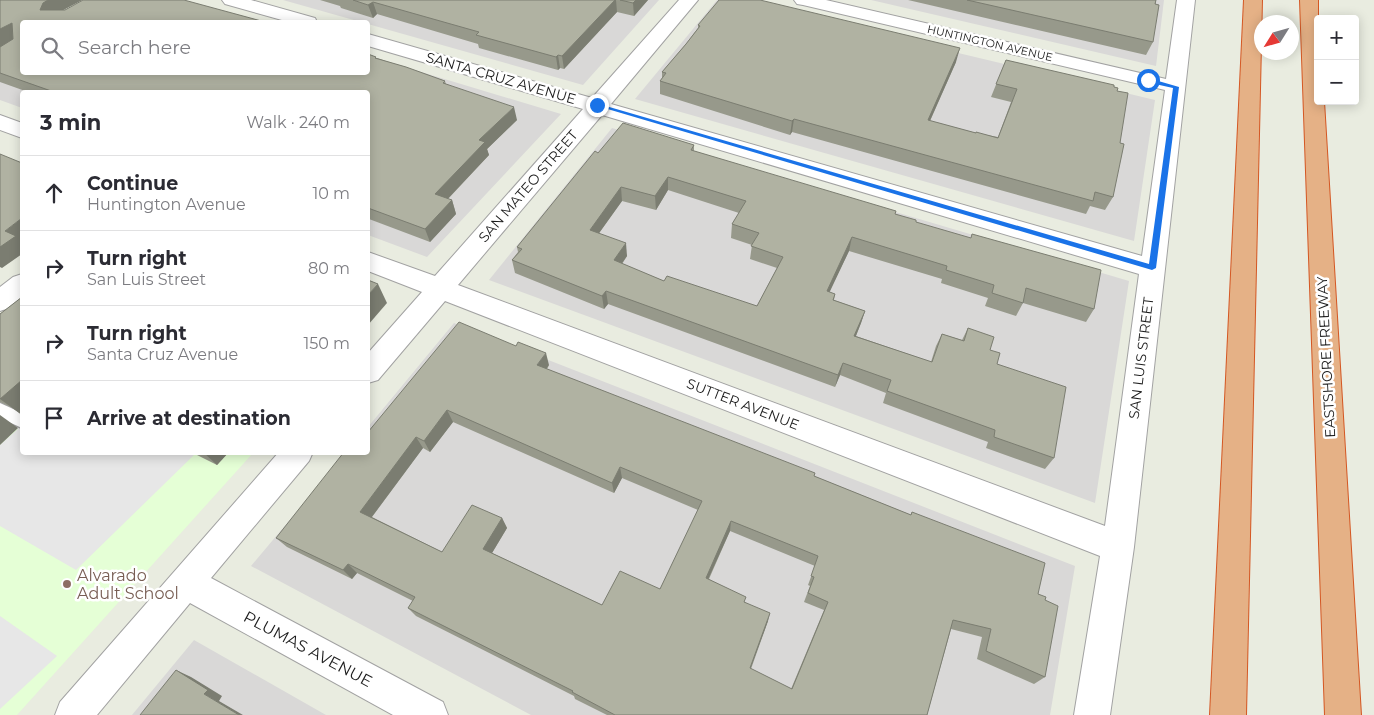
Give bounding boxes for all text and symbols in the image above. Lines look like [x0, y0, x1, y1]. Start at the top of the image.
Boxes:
north arrow [1254, 15, 1299, 60]
map controls [1314, 15, 1359, 105]
button: + [1314, 15, 1359, 60]
search box [20, 20, 370, 75]
street label: HUNTINGTON AVENUE [926, 22, 1054, 64]
icon: search [38, 34, 66, 62]
text: Search here [78, 36, 191, 59]
street label: SANTA CRUZ AVENUE [424, 48, 578, 108]
button: − [1314, 60, 1359, 105]
route start [1137, 69, 1160, 92]
route end [586, 94, 609, 117]
text: 3 min [40, 110, 101, 135]
text: Walk · 240 m [246, 113, 350, 132]
street label: SAN MATEO STREET [474, 126, 582, 246]
text: Continue [87, 172, 178, 195]
icon: ahead [40, 179, 68, 207]
text: 10 m [312, 184, 350, 203]
text: Huntington Avenue [87, 195, 246, 214]
text: Turn right [87, 247, 187, 270]
icon: right [40, 254, 68, 282]
text: 80 m [308, 259, 350, 278]
text: San Luis Street [87, 270, 206, 289]
street label: EASTSHORE FREEWAY [1313, 276, 1339, 438]
street label: SAN LUIS STREET [1125, 296, 1157, 420]
text: Turn right [87, 322, 187, 345]
icon: right [40, 329, 68, 357]
text: 150 m [303, 334, 350, 353]
text: Santa Cruz Avenue [87, 345, 238, 364]
street label: SUTTER AVENUE [684, 374, 802, 434]
icon: arrive [40, 404, 68, 432]
text: Arrive at destination [87, 407, 291, 430]
place label: Alvarado Adult School [77, 566, 179, 603]
marker: Alvarado Adult School [61, 578, 73, 590]
street label: PLUMAS AVENUE [240, 607, 376, 691]

